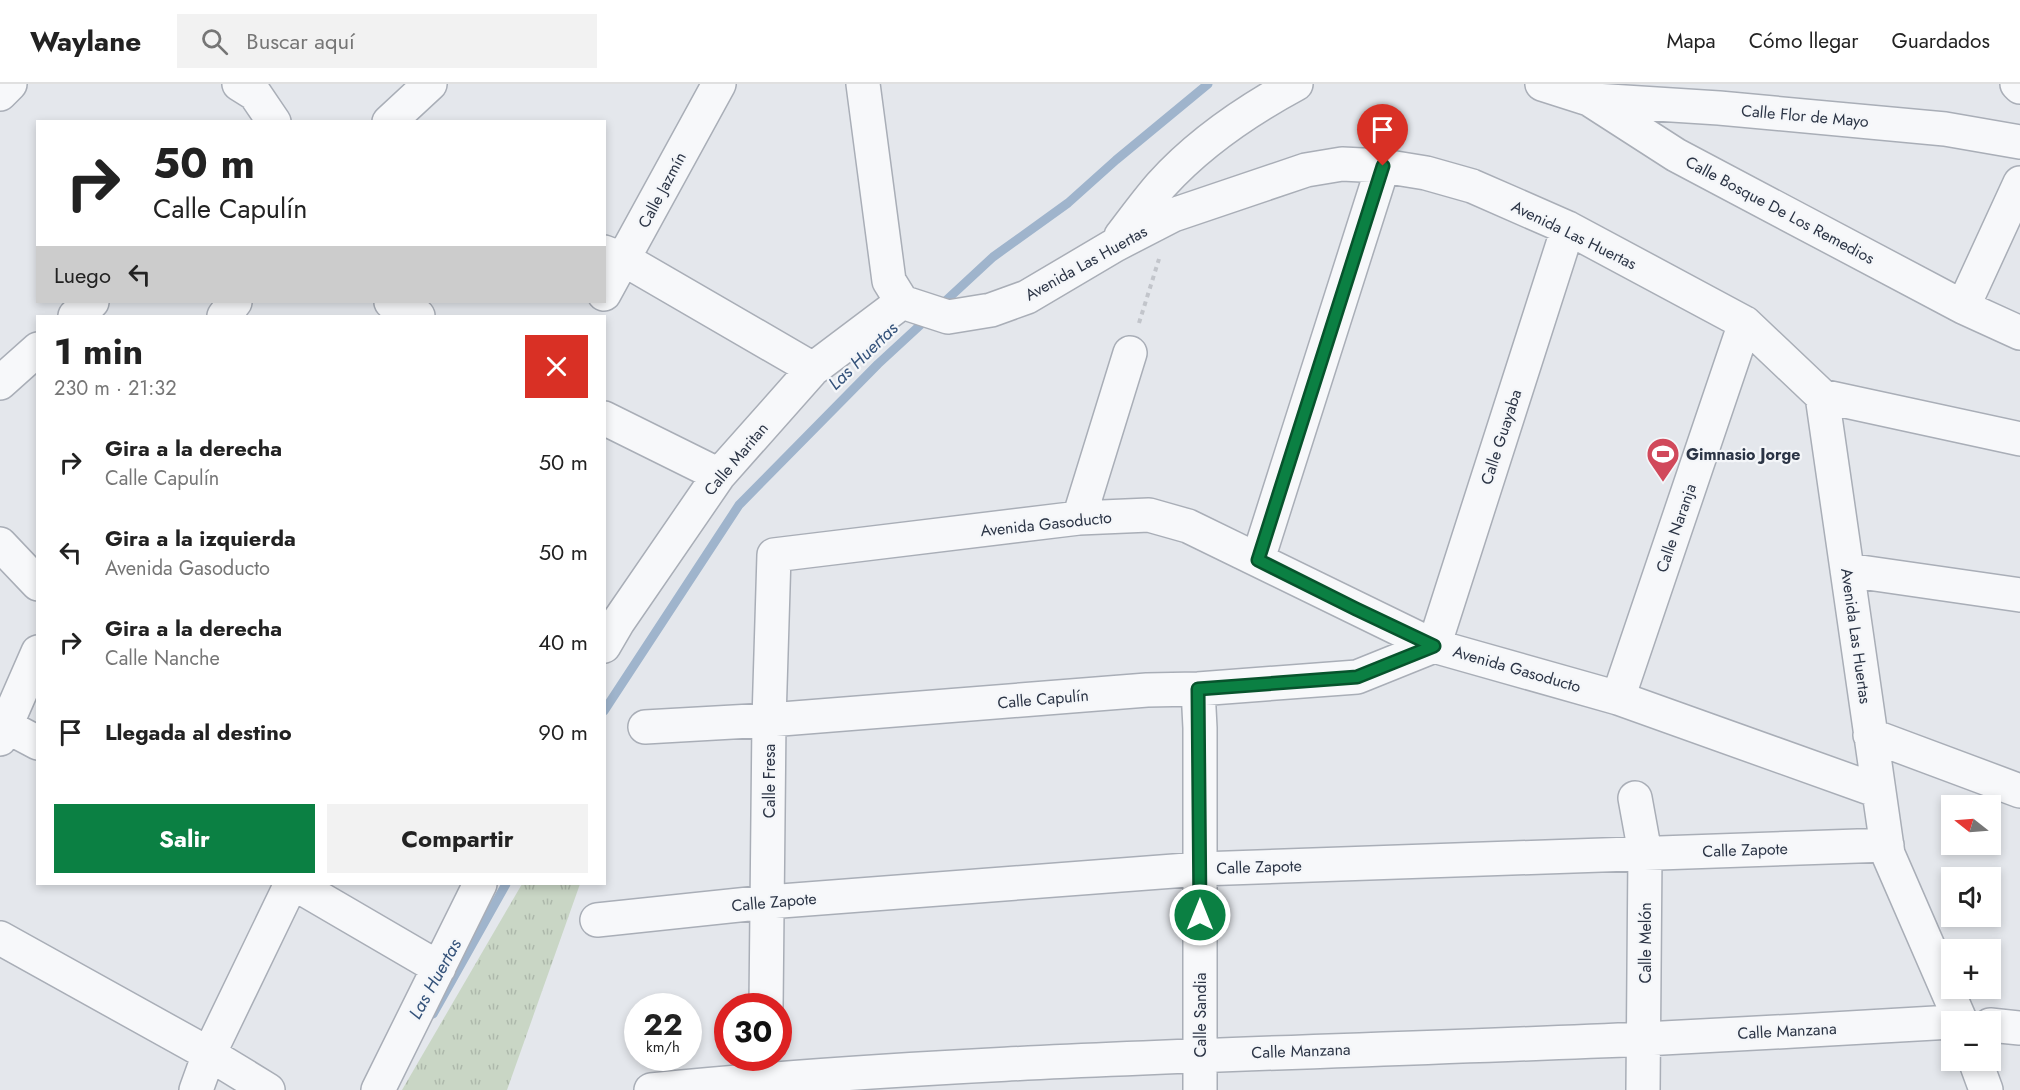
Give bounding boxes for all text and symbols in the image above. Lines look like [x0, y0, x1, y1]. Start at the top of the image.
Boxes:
search box [177, 14, 597, 68]
text: Waylane [30, 21, 141, 62]
icon: search [198, 25, 231, 58]
text: Buscar aquí [246, 25, 355, 57]
text: Mapa [1666, 26, 1716, 56]
text: Cómo llegar [1749, 26, 1858, 56]
text: Guardados [1891, 26, 1990, 56]
street label: Calle Flor de Mayo [1740, 99, 1870, 133]
pin [1357, 104, 1408, 166]
icon: arrive [1366, 113, 1399, 146]
text: 50 m [153, 133, 255, 194]
icon: right [54, 144, 132, 222]
street label: Calle Jazmín [632, 148, 692, 232]
street label: Calle Bosque De Los Remedios [1681, 150, 1879, 270]
text: Calle Capulín [153, 189, 307, 228]
street label: Avenida Las Huertas [1508, 195, 1640, 275]
street label: Avenida Las Huertas [1021, 220, 1151, 306]
icon: left [123, 258, 156, 291]
text: Luego [54, 259, 111, 291]
water label: Las Huertas [822, 315, 904, 396]
text: 1 min [54, 325, 143, 377]
button: close [525, 335, 588, 398]
text: 230 m · 21:32 [54, 374, 177, 403]
street label: Calle Guayaba [1475, 386, 1527, 488]
street label: Calle Maritan [698, 417, 774, 501]
text: Gira a la derecha [105, 432, 282, 464]
sports icon: Gimnasio Jorge [1645, 436, 1681, 483]
place label: Gimnasio Jorge [1686, 443, 1800, 466]
icon: right [54, 446, 87, 479]
text: 50 m [539, 446, 588, 478]
text: Calle Capulín [105, 464, 219, 493]
street label: Calle Naranja [1650, 481, 1702, 575]
street label: Avenida Gasoducto [979, 506, 1113, 542]
text: Gira a la izquierda [105, 522, 296, 554]
icon: left [54, 536, 87, 569]
text: 50 m [539, 536, 588, 568]
text: Avenida Gasoducto [105, 554, 270, 583]
street label: Avenida Las Huertas [1835, 567, 1877, 705]
text: Gira a la derecha [105, 612, 282, 644]
icon: right [54, 626, 87, 659]
text: 40 m [538, 626, 588, 658]
street label: Avenida Gasoducto [1450, 640, 1584, 698]
text: Calle Nanche [105, 644, 220, 673]
street label: Calle Capulín [996, 684, 1090, 714]
icon: arrive [54, 716, 87, 749]
text: Llegada al destino [105, 716, 292, 748]
text: 90 m [538, 716, 588, 748]
street label: Calle Fresa [758, 744, 781, 818]
north arrow [1941, 795, 2001, 855]
map controls [1941, 795, 2001, 1071]
button: Salir [54, 804, 315, 873]
button: Compartir [327, 804, 588, 873]
street label: Calle Zapote [1702, 837, 1788, 863]
street label: Calle Zapote [1216, 854, 1302, 880]
button: sound [1941, 867, 2001, 927]
position arrow [1168, 883, 1232, 947]
street label: Calle Zapote [730, 887, 818, 917]
street label: Calle Melón [1634, 902, 1657, 984]
water label: Las Huertas [402, 933, 468, 1024]
button: + [1941, 939, 2001, 999]
street label: Calle Sandia [1189, 973, 1212, 1057]
speed limit sign: 30 [714, 993, 792, 1071]
text: 22 [643, 1003, 683, 1046]
button: − [1941, 1011, 2001, 1071]
street label: Calle Manzana [1737, 1017, 1837, 1045]
text: km/h [646, 1036, 680, 1058]
street label: Calle Manzana [1251, 1038, 1351, 1064]

